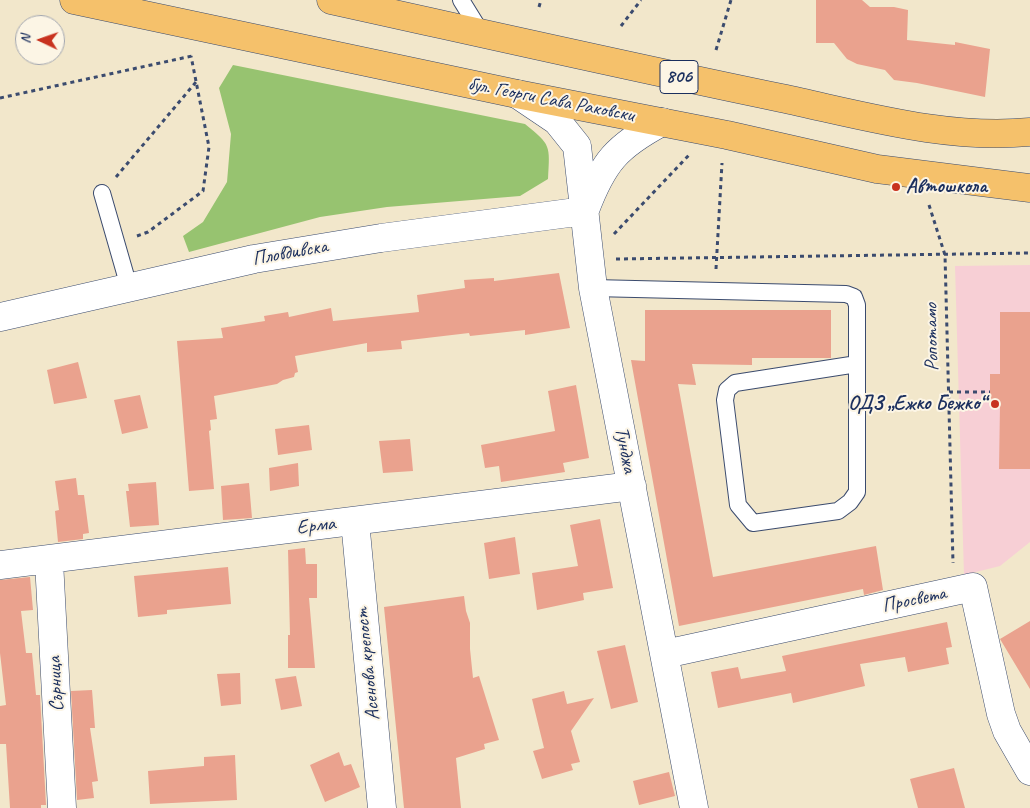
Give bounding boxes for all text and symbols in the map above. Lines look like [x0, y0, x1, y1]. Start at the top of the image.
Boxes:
north arrow [15, 15, 65, 65]
text: N [17, 34, 34, 44]
road number: 806 [660, 61, 698, 94]
street label: бул. Георги Сава Раковски [466, 72, 636, 128]
place label: Автошкола [906, 175, 987, 199]
marker: Автошкола [890, 181, 902, 193]
street label: Пловдивска [251, 235, 329, 271]
street label: Ропотамо [919, 303, 945, 371]
place label: ОДЗ „Ежко Бежко“ [848, 392, 985, 416]
marker: ОДЗ „Ежко Бежко“ [989, 398, 1001, 410]
street label: Тунджа [609, 425, 641, 475]
street label: Ерма [295, 512, 337, 540]
street label: Просвета [880, 582, 948, 618]
street label: Асенова крепост [350, 606, 386, 722]
street label: Сърница [43, 656, 69, 712]

